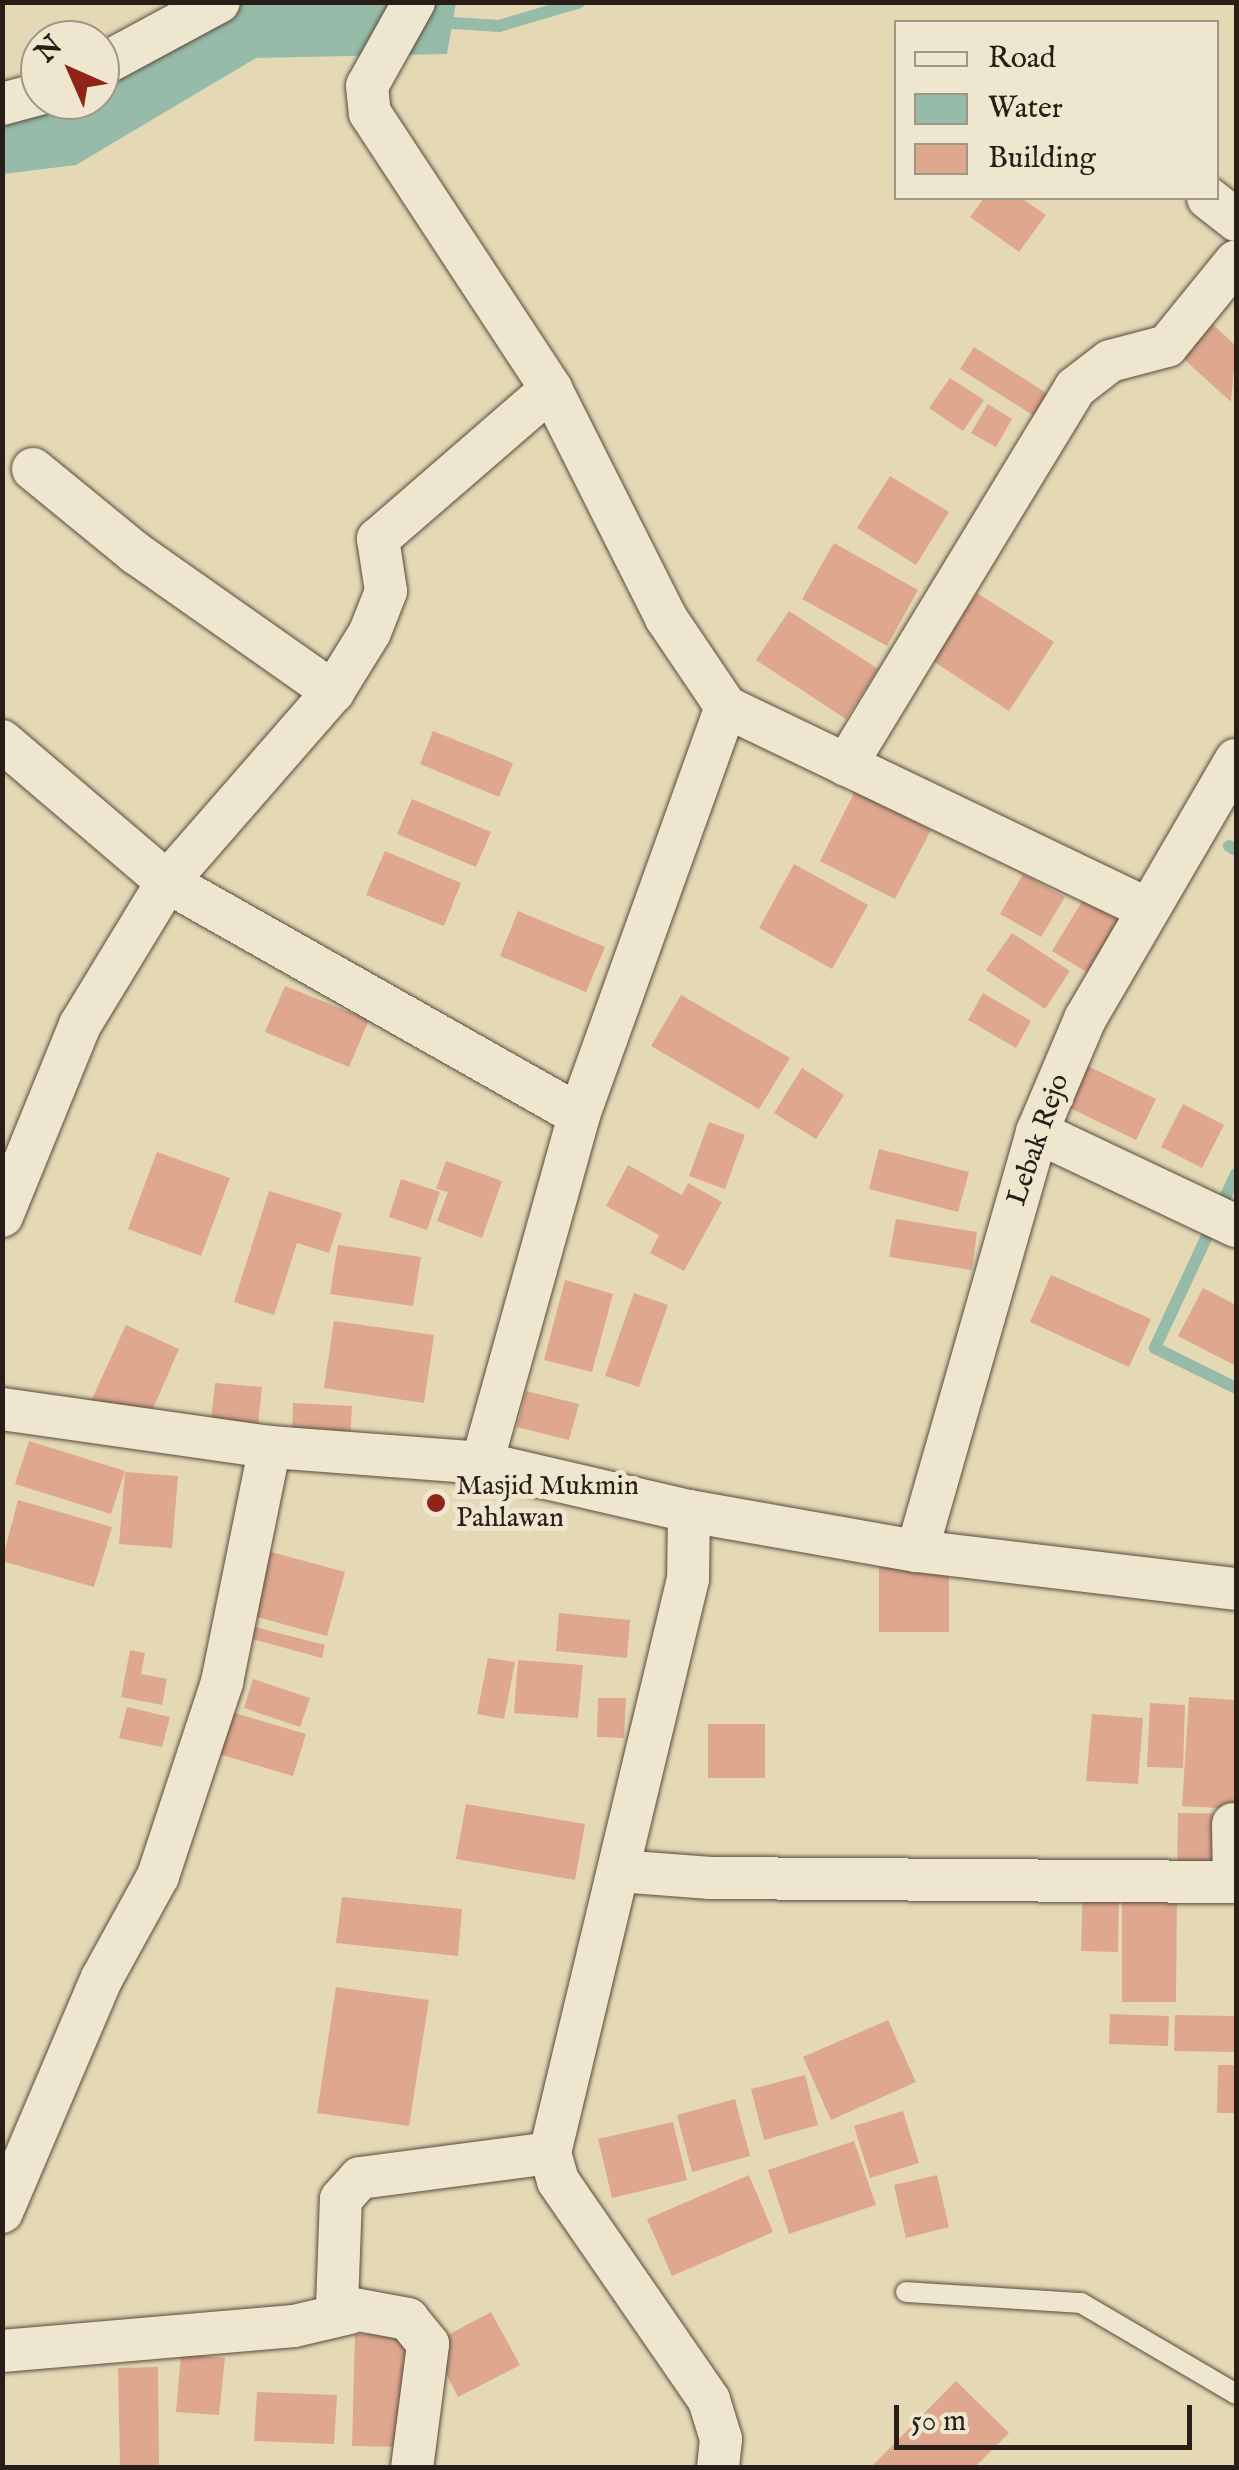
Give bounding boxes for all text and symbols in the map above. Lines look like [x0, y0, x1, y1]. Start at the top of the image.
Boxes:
north arrow [20, 20, 120, 120]
legend [894, 20, 1219, 200]
text: N [29, 29, 71, 71]
text: Road [988, 40, 1056, 78]
text: Water [988, 90, 1063, 128]
text: Building [988, 140, 1096, 178]
street label: Lebak Rejo [1001, 1070, 1077, 1210]
place label: Masjid Mukmin Pahlawan [456, 1470, 639, 1536]
marker: Masjid Mukmin Pahlawan [425, 1492, 447, 1514]
scale bar [899, 2385, 1196, 2447]
text: 50 m [911, 2403, 966, 2441]

